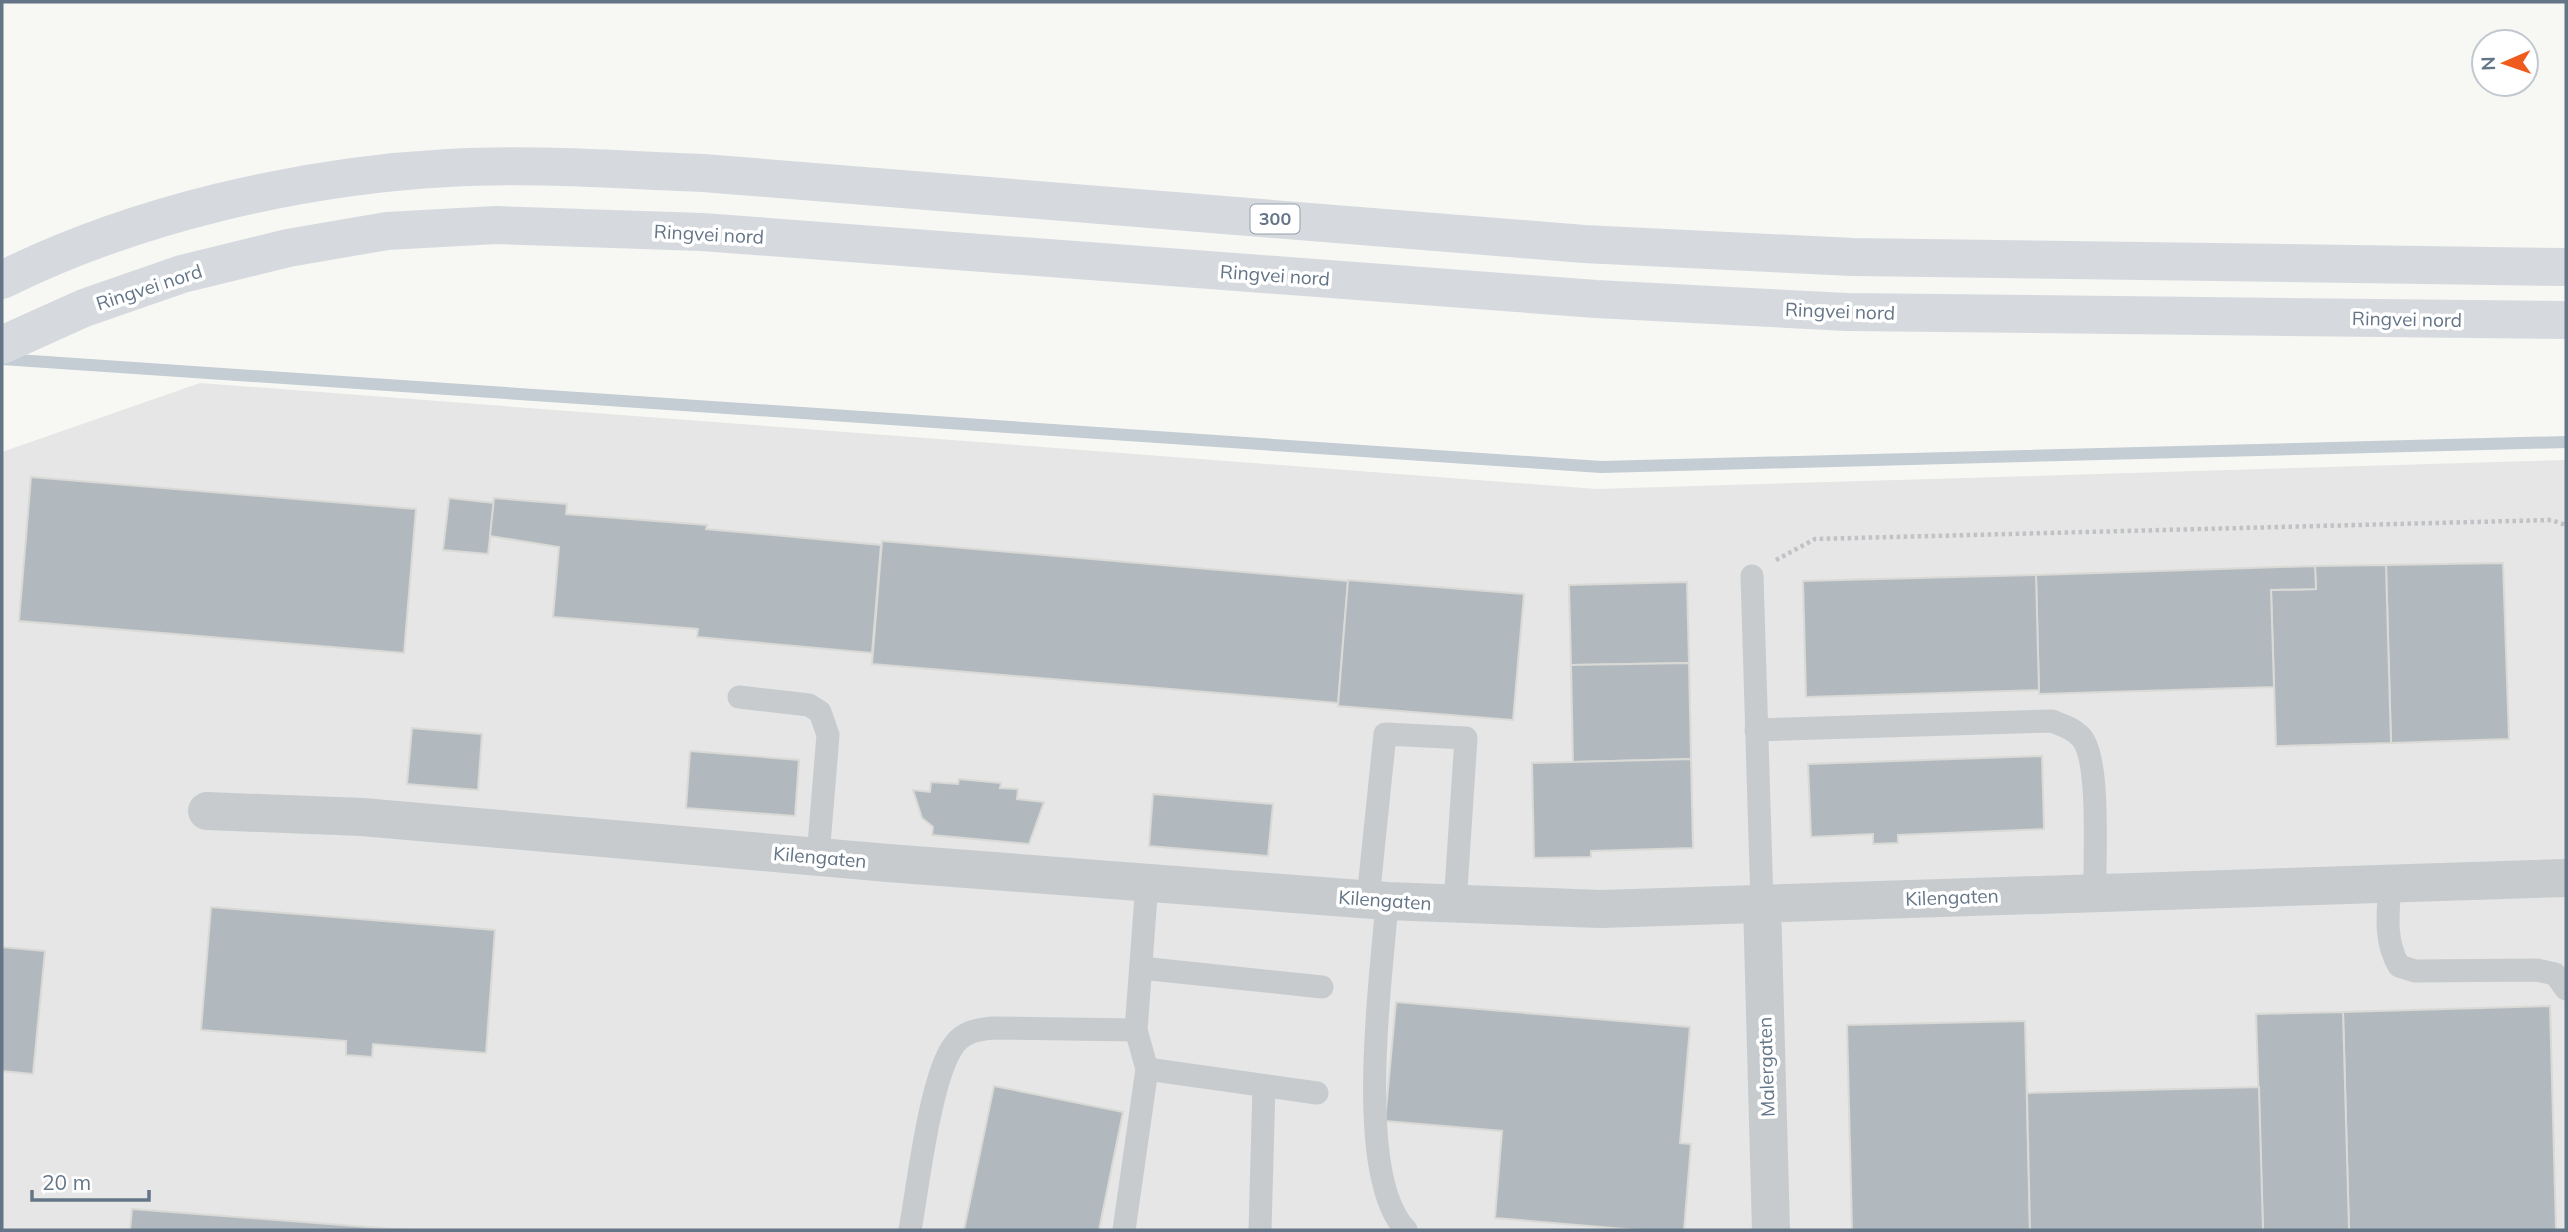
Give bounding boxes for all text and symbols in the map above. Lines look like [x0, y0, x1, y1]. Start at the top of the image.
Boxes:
north arrow [2470, 28, 2540, 98]
text: N [2476, 56, 2500, 71]
road number: 300 [1250, 204, 1300, 233]
street label: Ringvei nord [653, 219, 765, 249]
street label: Ringvei nord [93, 259, 205, 315]
street label: Ringvei nord [1219, 259, 1331, 291]
street label: Ringvei nord [1785, 297, 1895, 325]
street label: Ringvei nord [2352, 306, 2462, 332]
street label: Kilengaten [772, 841, 868, 873]
street label: Kilengaten [1905, 883, 1999, 911]
street label: Kilengaten [1338, 885, 1432, 915]
street label: Malergaten [1752, 1017, 1780, 1117]
scale bar [32, 1158, 149, 1202]
text: 20 m [42, 1169, 91, 1195]

